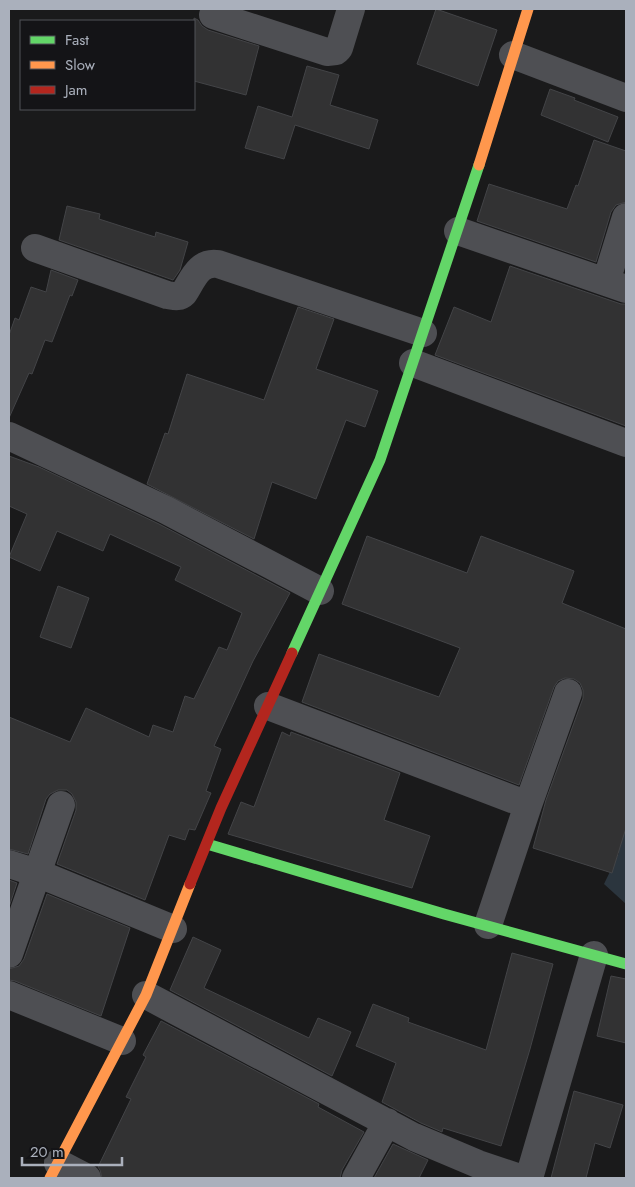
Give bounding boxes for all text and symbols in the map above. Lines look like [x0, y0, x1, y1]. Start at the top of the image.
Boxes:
legend [20, 20, 195, 110]
text: Fast [65, 29, 89, 51]
text: Slow [65, 54, 96, 76]
text: Jam [63, 79, 88, 101]
scale bar [22, 1134, 122, 1166]
text: 20 m [30, 1141, 64, 1163]

